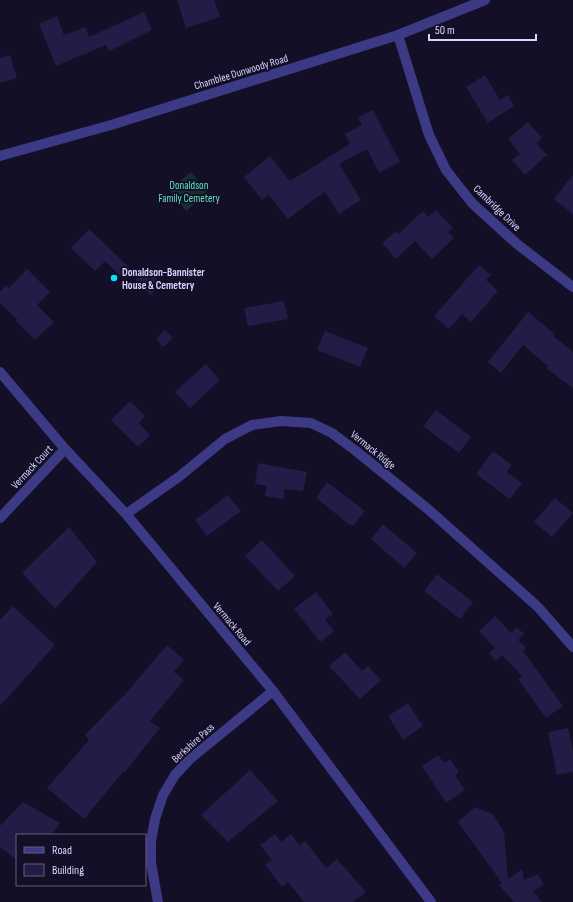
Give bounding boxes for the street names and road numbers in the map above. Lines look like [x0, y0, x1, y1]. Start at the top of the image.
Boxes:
street label: Chamblee Dunwoody Road [193, 51, 290, 92]
street label: Cambridge Drive [471, 182, 523, 234]
street label: Vermack Ridge [348, 428, 398, 472]
street label: Vermack Court [9, 442, 56, 492]
street label: Vermack Road [210, 600, 254, 648]
street label: Berkshire Pass [169, 720, 217, 766]

